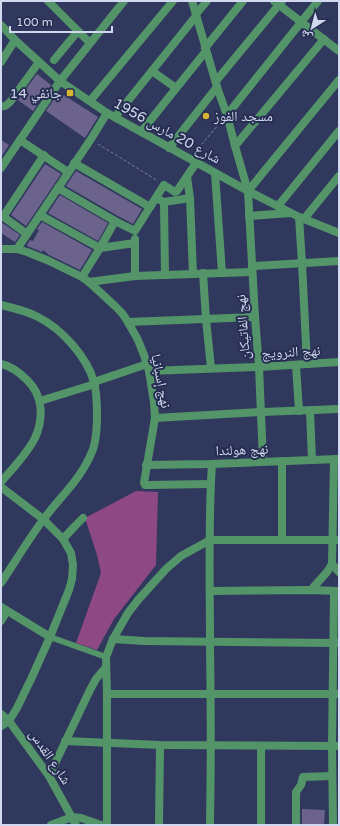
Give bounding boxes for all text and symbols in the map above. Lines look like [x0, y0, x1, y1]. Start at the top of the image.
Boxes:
scale bar [10, 8, 112, 34]
north arrow [292, 8, 332, 48]
text: 100 m [16, 15, 53, 29]
text: ش [298, 26, 316, 44]
place label: 14 جانفي [9, 85, 62, 104]
marker: 14 جانفي [65, 88, 75, 98]
street label: شارع 20 مارس 1956 [110, 95, 224, 168]
place label: مسجد الفوز [213, 108, 273, 125]
marker: مسجد الفوز [201, 111, 211, 121]
street label: نهج الفاتيكان [232, 294, 255, 360]
street label: نهج النرويج [261, 342, 321, 363]
street label: نهج إسبانيا [146, 352, 175, 410]
street label: نهج هولندا [215, 441, 269, 460]
street label: شارع القدس [25, 726, 75, 788]

